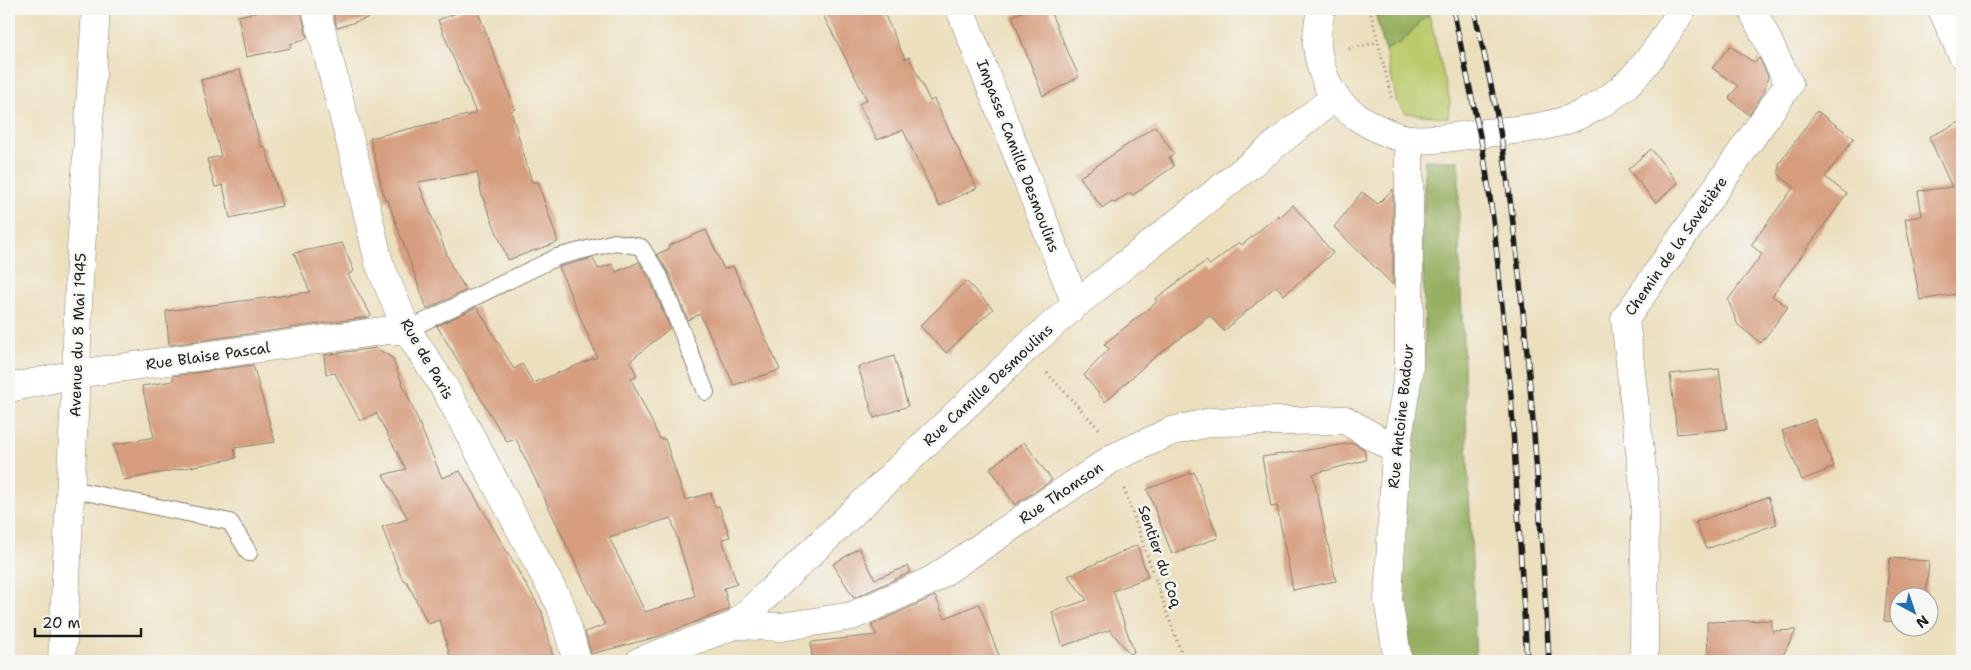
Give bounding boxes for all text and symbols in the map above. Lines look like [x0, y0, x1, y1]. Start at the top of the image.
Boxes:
street label: Impasse Camille Desmoulins [972, 57, 1064, 255]
street label: Chemin de la Savetière [1620, 172, 1732, 320]
street label: Avenue du 8 Mai 1945 [65, 252, 91, 418]
street label: Rue de Paris [396, 315, 458, 403]
street label: Rue Camille Desmoulins [919, 319, 1057, 451]
street label: Rue Blaise Pascal [145, 337, 272, 375]
street label: Rue Antoine Badour [1383, 342, 1419, 490]
street label: Rue Thomson [1015, 458, 1107, 528]
street label: Sentier du Coq [1133, 503, 1187, 610]
north arrow [1888, 588, 1938, 638]
scale bar [35, 605, 141, 637]
text: N [1912, 611, 1932, 632]
text: 20 m [42, 613, 81, 633]

